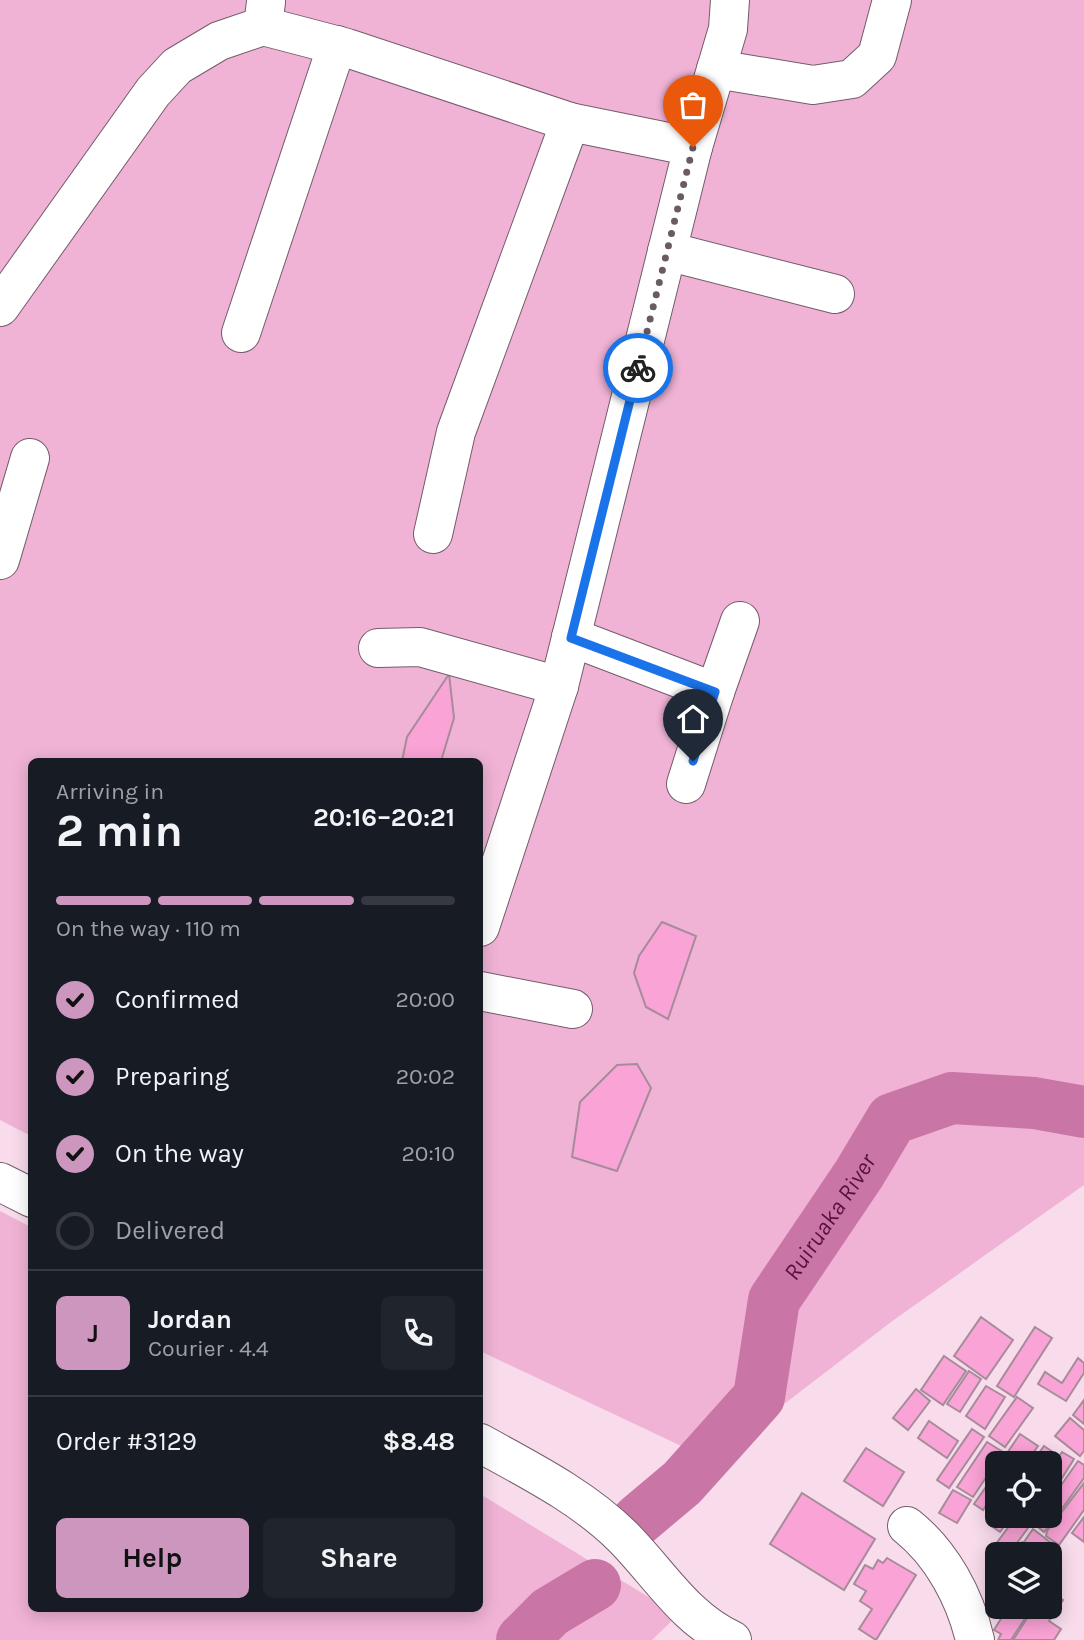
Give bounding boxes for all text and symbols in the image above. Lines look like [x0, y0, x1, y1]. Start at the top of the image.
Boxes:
pin [663, 75, 723, 147]
icon: bag [674, 86, 712, 124]
courier [603, 333, 673, 403]
icon: bike [619, 349, 657, 387]
pin [663, 689, 723, 761]
icon: home [674, 700, 712, 738]
text: Arriving in [56, 778, 164, 805]
text: 20:16–20:21 [313, 802, 455, 833]
text: 2 min [56, 804, 183, 858]
text: On the way · 110 m [56, 915, 241, 942]
icon: check [56, 981, 94, 1019]
text: Confirmed [115, 984, 240, 1015]
text: 20:00 [395, 986, 455, 1013]
icon: check [56, 1058, 94, 1096]
text: Preparing [115, 1061, 229, 1092]
text: 20:02 [396, 1063, 455, 1090]
icon: check [56, 1135, 94, 1173]
text: On the way [115, 1138, 244, 1169]
text: 20:10 [401, 1140, 455, 1167]
water label: Ruiruaka River [778, 1148, 882, 1285]
text: Delivered [115, 1215, 225, 1246]
button: phone [381, 1296, 455, 1370]
text: Jordan [148, 1304, 232, 1335]
text: J [87, 1318, 99, 1349]
text: Courier · 4.4 [148, 1335, 269, 1362]
text: Order #3129 [56, 1426, 197, 1457]
text: $8.48 [382, 1426, 455, 1457]
map controls [985, 1451, 1062, 1619]
button: locate [985, 1451, 1062, 1528]
button: Help [56, 1518, 249, 1598]
button: Share [263, 1518, 455, 1598]
button: layers [985, 1542, 1062, 1619]

